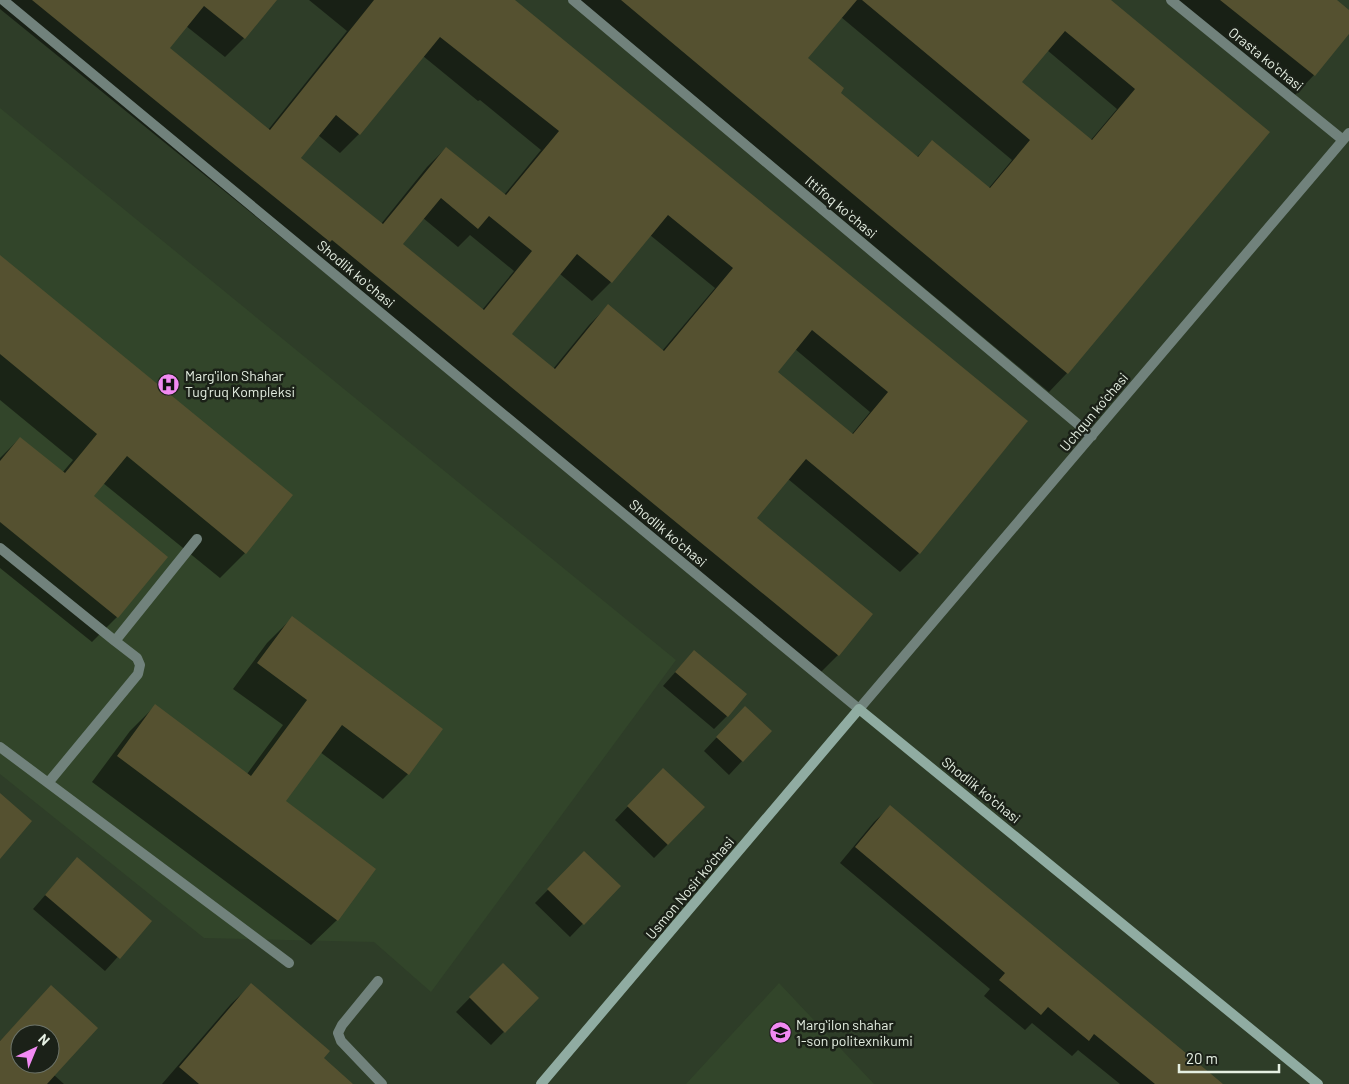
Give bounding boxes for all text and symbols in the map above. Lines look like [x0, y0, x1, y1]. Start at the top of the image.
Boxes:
street label: Orasta koʻchasi [1225, 23, 1307, 94]
street label: Ittifoq koʻchasi [802, 172, 881, 242]
street label: Shodlik koʻchasi [314, 236, 399, 311]
place label: Marg'ilon Shahar Tug'ruq Kompleksi [185, 367, 295, 400]
street label: Uchqun ko'chasi [1056, 369, 1131, 454]
hospital icon: Marg'ilon Shahar Tug'ruq Kompleksi [157, 372, 181, 396]
street label: Shodlik koʻchasi [626, 495, 711, 570]
street label: Shodlik koʻchasi [939, 753, 1024, 826]
street label: Usmon Nosir ko‘chasi [642, 833, 737, 942]
place label: Margʻilon shahar 1-son politexnikumi [796, 1016, 913, 1049]
school or university icon: Margʻilon shahar 1-son politexnikumi [768, 1021, 792, 1045]
north arrow [10, 1024, 60, 1074]
text: N [35, 1030, 54, 1049]
scale bar [1179, 1042, 1279, 1074]
text: 20 m [1186, 1049, 1218, 1067]

